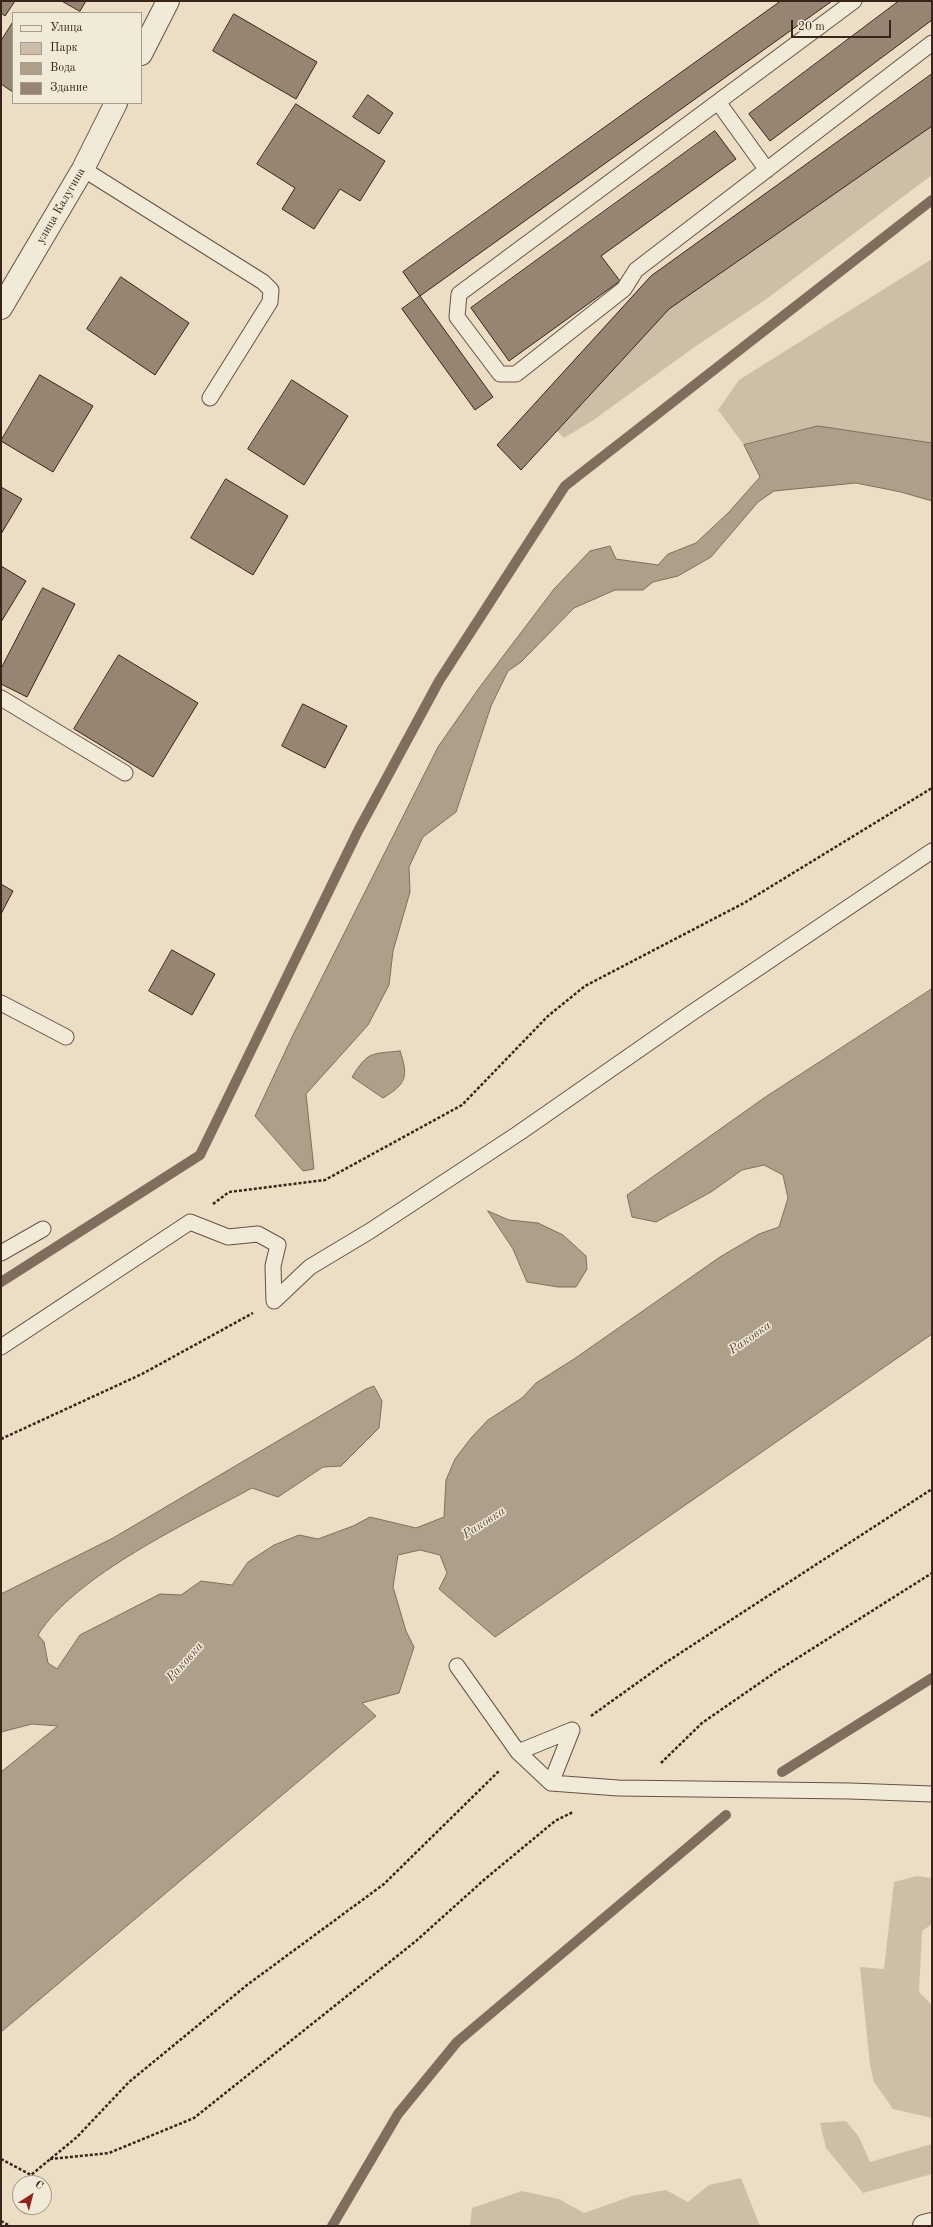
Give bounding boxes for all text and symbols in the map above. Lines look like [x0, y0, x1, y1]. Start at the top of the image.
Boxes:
legend [12, 12, 142, 104]
scale bar [793, 12, 893, 38]
text: 20 m [798, 21, 825, 33]
text: Улица [50, 22, 83, 34]
text: Парк [50, 42, 78, 54]
text: Вода [50, 62, 76, 74]
text: Здание [50, 82, 88, 94]
street label: улица Калугина [33, 165, 89, 247]
water label: Раковка [726, 1318, 774, 1358]
water label: Раковка [460, 1503, 508, 1543]
water label: Раковка [163, 1639, 207, 1685]
north arrow [12, 2175, 52, 2215]
text: С [33, 2179, 45, 2192]

